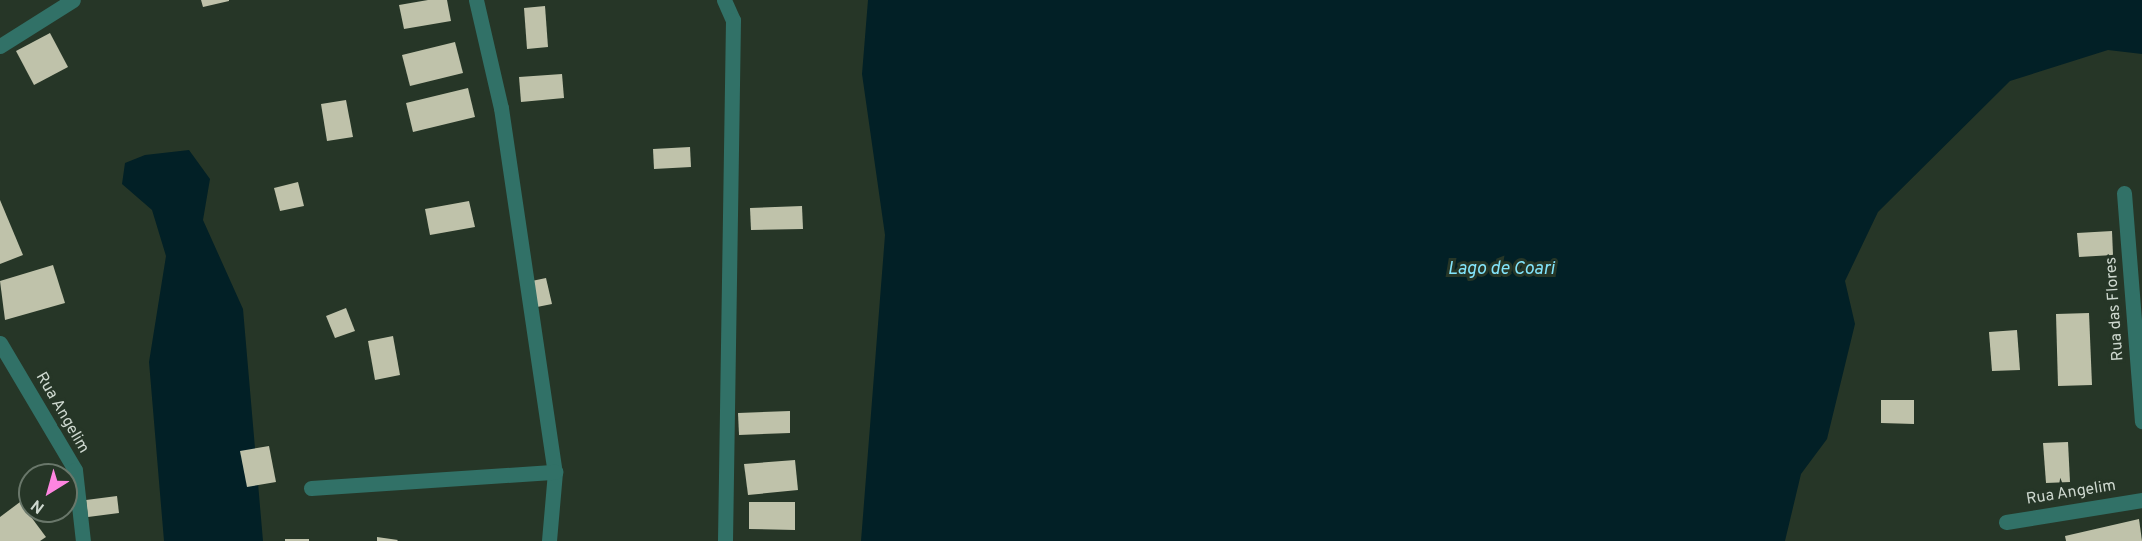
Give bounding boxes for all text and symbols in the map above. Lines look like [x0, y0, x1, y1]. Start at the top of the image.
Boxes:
street label: Rua das Flores [2102, 256, 2128, 362]
water label: Lago de Coari [1448, 259, 1554, 281]
street label: Rua Angelim [31, 369, 93, 457]
north arrow [18, 463, 78, 523]
street label: Rua Angelim [2024, 476, 2118, 510]
text: N [28, 494, 49, 517]

